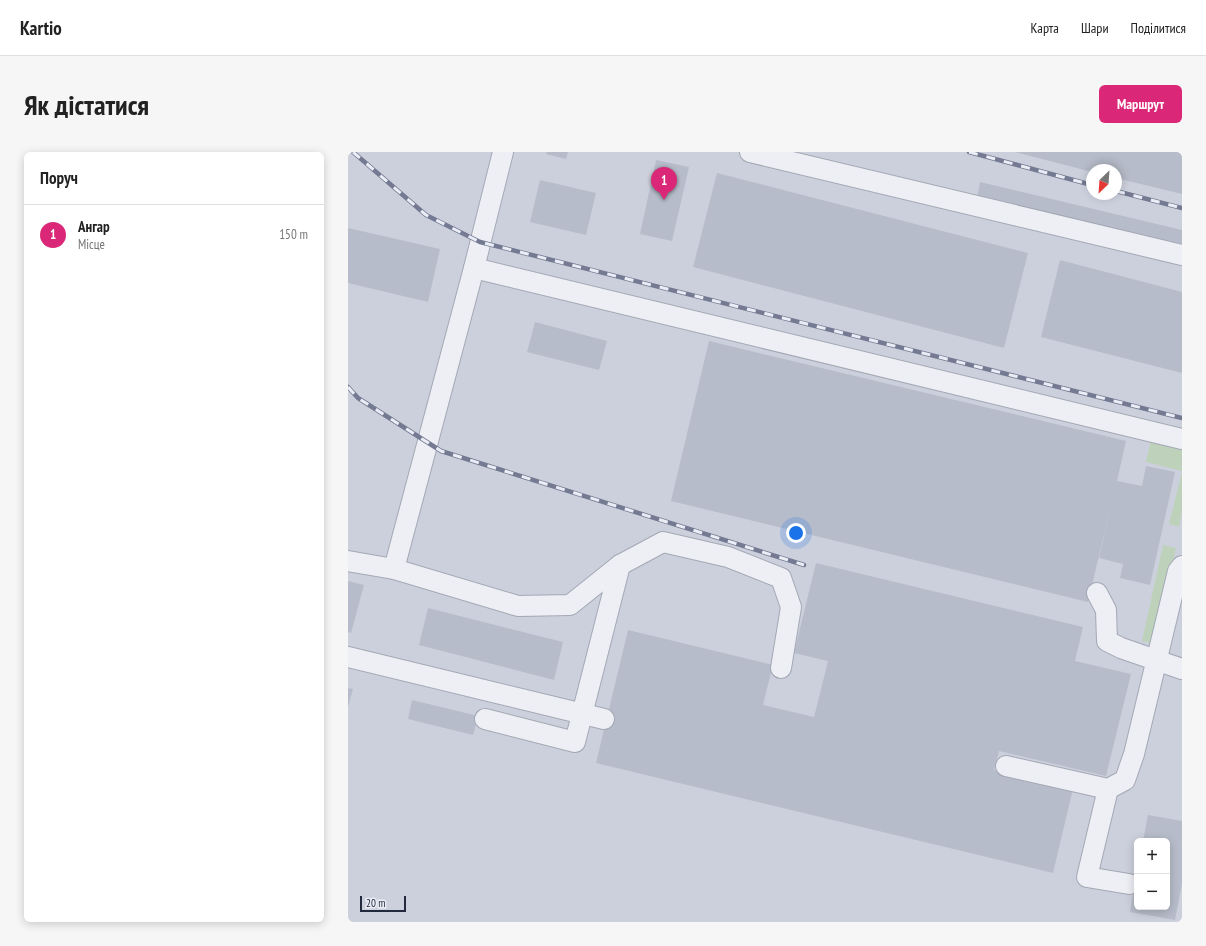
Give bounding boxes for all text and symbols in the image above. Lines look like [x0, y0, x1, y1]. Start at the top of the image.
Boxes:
text: Kartio [20, 16, 62, 40]
text: Карта [1030, 19, 1059, 37]
text: Шари [1081, 19, 1109, 37]
text: Поділитися [1131, 19, 1186, 37]
button: Маршрут [1099, 85, 1182, 123]
text: Як дістатися [24, 86, 149, 123]
north arrow [1086, 164, 1122, 200]
text: Поруч [40, 167, 78, 189]
pin: 1 [651, 167, 677, 200]
text: Ангар [78, 217, 110, 236]
text: 1 [50, 226, 56, 243]
text: 150 m [279, 226, 308, 243]
text: Місце [78, 236, 105, 253]
your location [786, 523, 806, 543]
map controls [1134, 838, 1170, 910]
button: + [1134, 838, 1170, 874]
button: − [1134, 874, 1170, 910]
scale bar [360, 894, 406, 913]
text: 20 m [366, 896, 385, 910]

